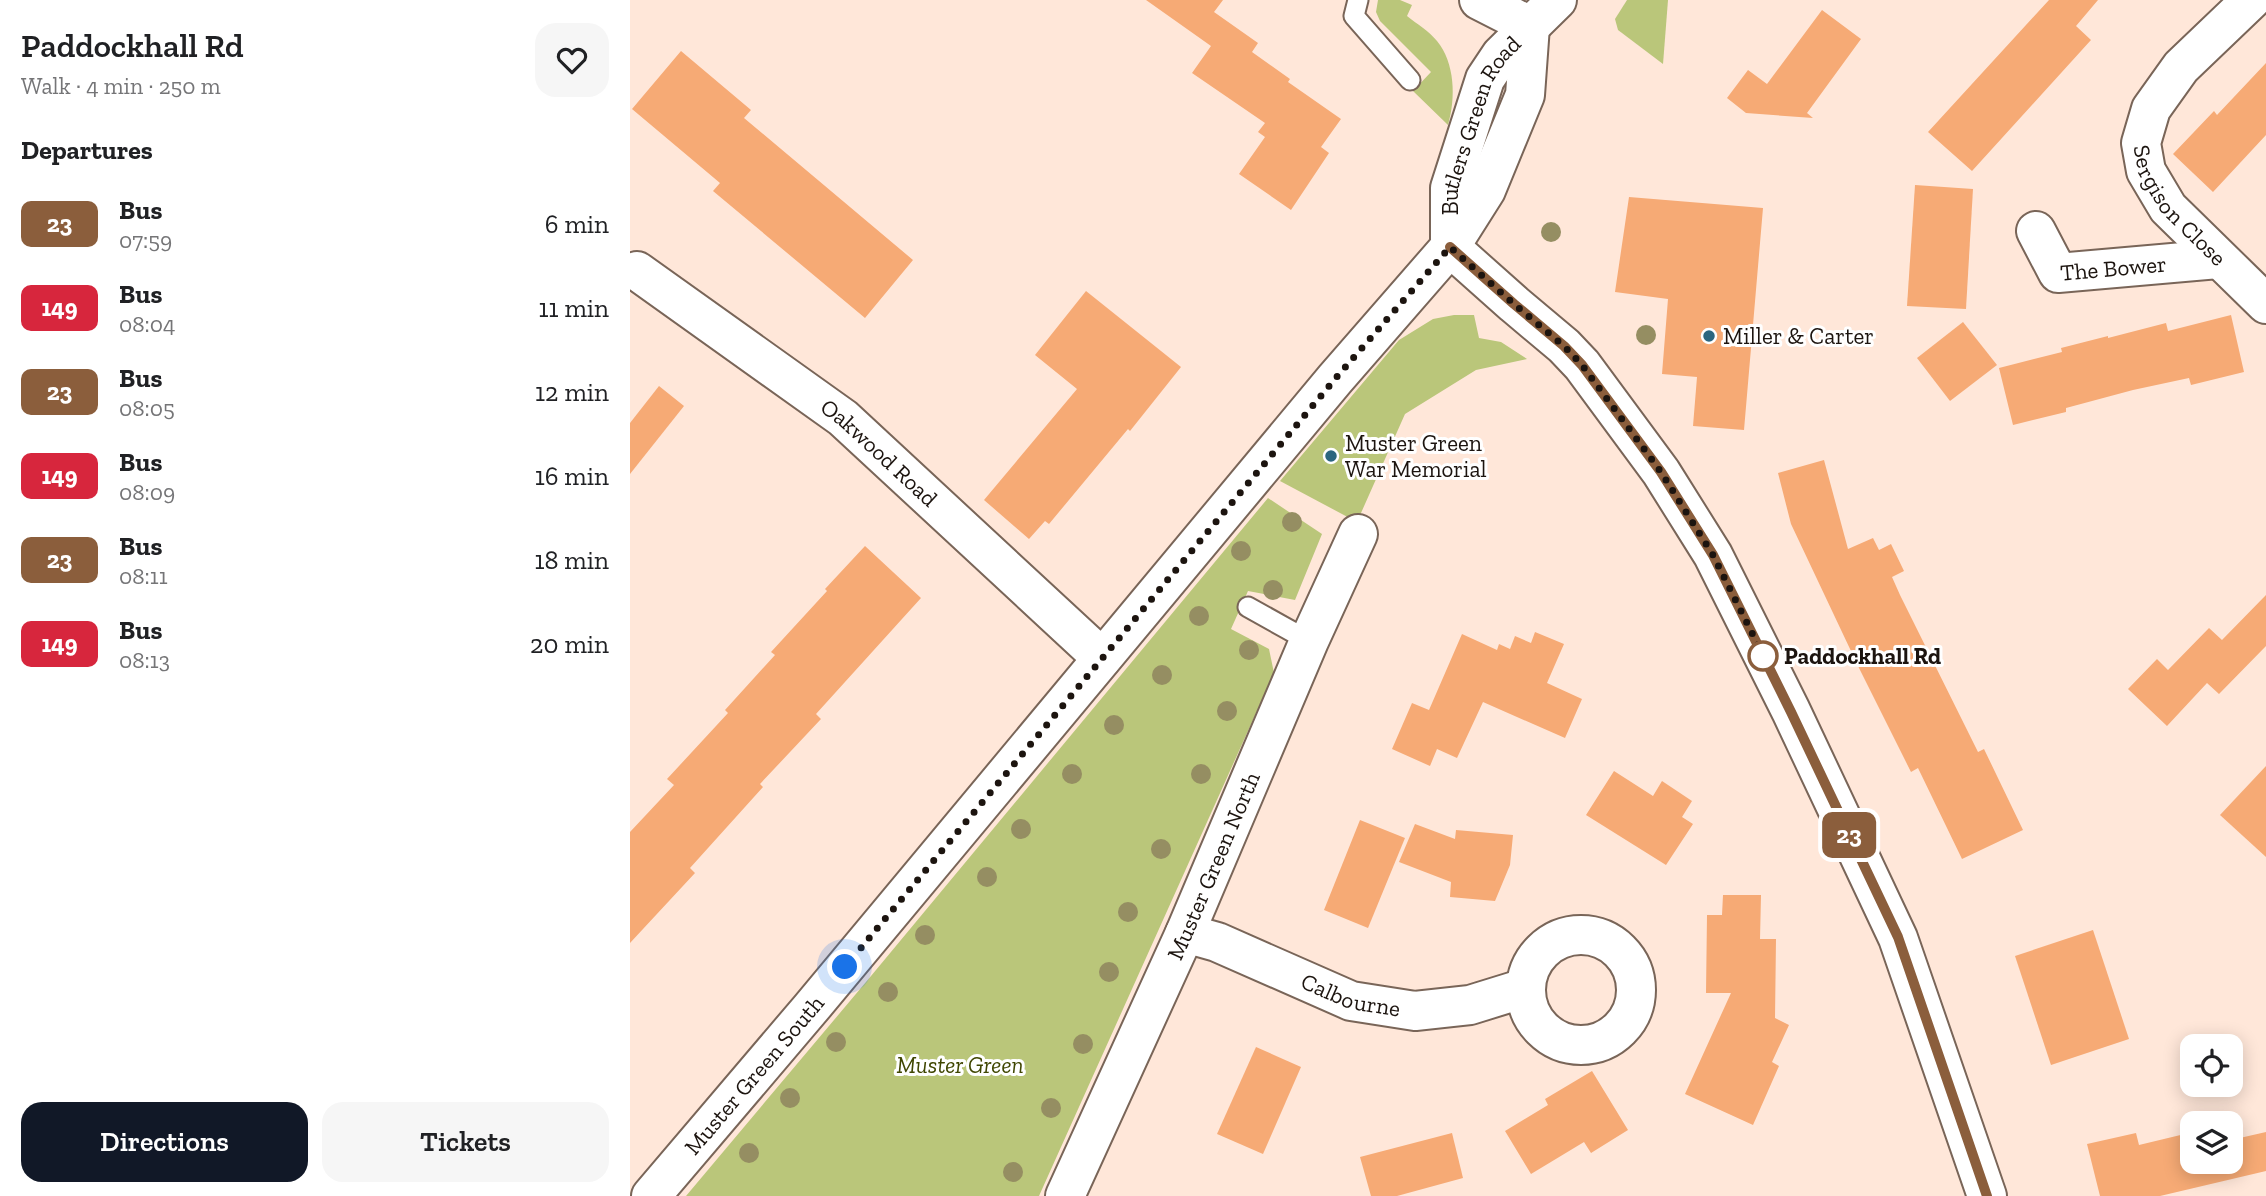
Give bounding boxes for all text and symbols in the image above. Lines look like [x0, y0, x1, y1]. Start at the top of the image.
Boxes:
button: heart [535, 23, 609, 97]
text: Paddockhall Rd [21, 26, 244, 65]
street label: Butlers Green Road [1436, 29, 1527, 215]
text: Walk · 4 min · 250 m [21, 72, 221, 100]
text: Departures [21, 134, 153, 166]
street label: Sergison Close [2128, 143, 2232, 272]
text: Bus [119, 194, 162, 226]
text: 6 min [545, 208, 609, 240]
text: 23 [47, 209, 72, 238]
text: 07:59 [119, 226, 172, 254]
street label: The Bower [2059, 250, 2168, 287]
text: Bus [119, 278, 162, 310]
text: 11 min [538, 292, 609, 324]
text: 149 [41, 293, 78, 322]
text: 08:04 [119, 310, 175, 338]
place label: Miller & Carter [1723, 322, 1874, 350]
marker: Miller & Carter [1701, 328, 1717, 344]
text: Bus [119, 362, 162, 394]
text: 12 min [535, 376, 609, 408]
text: 23 [47, 377, 72, 406]
street label: Oakwood Road [815, 393, 944, 513]
text: 08:05 [119, 394, 175, 422]
place label: Muster Green War Memorial [1345, 429, 1487, 483]
text: Bus [119, 446, 162, 478]
marker: Muster Green War Memorial [1323, 448, 1339, 464]
text: 16 min [535, 460, 609, 492]
text: 149 [41, 461, 78, 490]
text: 08:09 [119, 478, 175, 506]
text: Bus [119, 530, 162, 562]
text: 18 min [534, 544, 609, 576]
text: 23 [47, 545, 72, 574]
text: 08:11 [119, 562, 167, 590]
text: Bus [119, 614, 162, 646]
text: 20 min [530, 628, 609, 660]
text: 149 [41, 629, 78, 658]
marker: Paddockhall Rd [1748, 641, 1778, 671]
place label: Paddockhall Rd [1784, 642, 1941, 670]
text: 08:13 [119, 646, 170, 674]
street label: Muster Green North [1161, 767, 1266, 964]
line badge: 23 [1818, 812, 1880, 858]
text: 23 [1836, 820, 1862, 849]
your location [827, 949, 862, 984]
street label: Calbourne [1297, 967, 1402, 1023]
street label: Muster Green South [678, 989, 830, 1160]
map controls [2180, 1034, 2243, 1174]
button: locate [2180, 1034, 2243, 1097]
park label: Muster Green [896, 1051, 1024, 1079]
button: Directions [21, 1102, 308, 1182]
button: Tickets [322, 1102, 609, 1182]
button: layers [2180, 1111, 2243, 1174]

